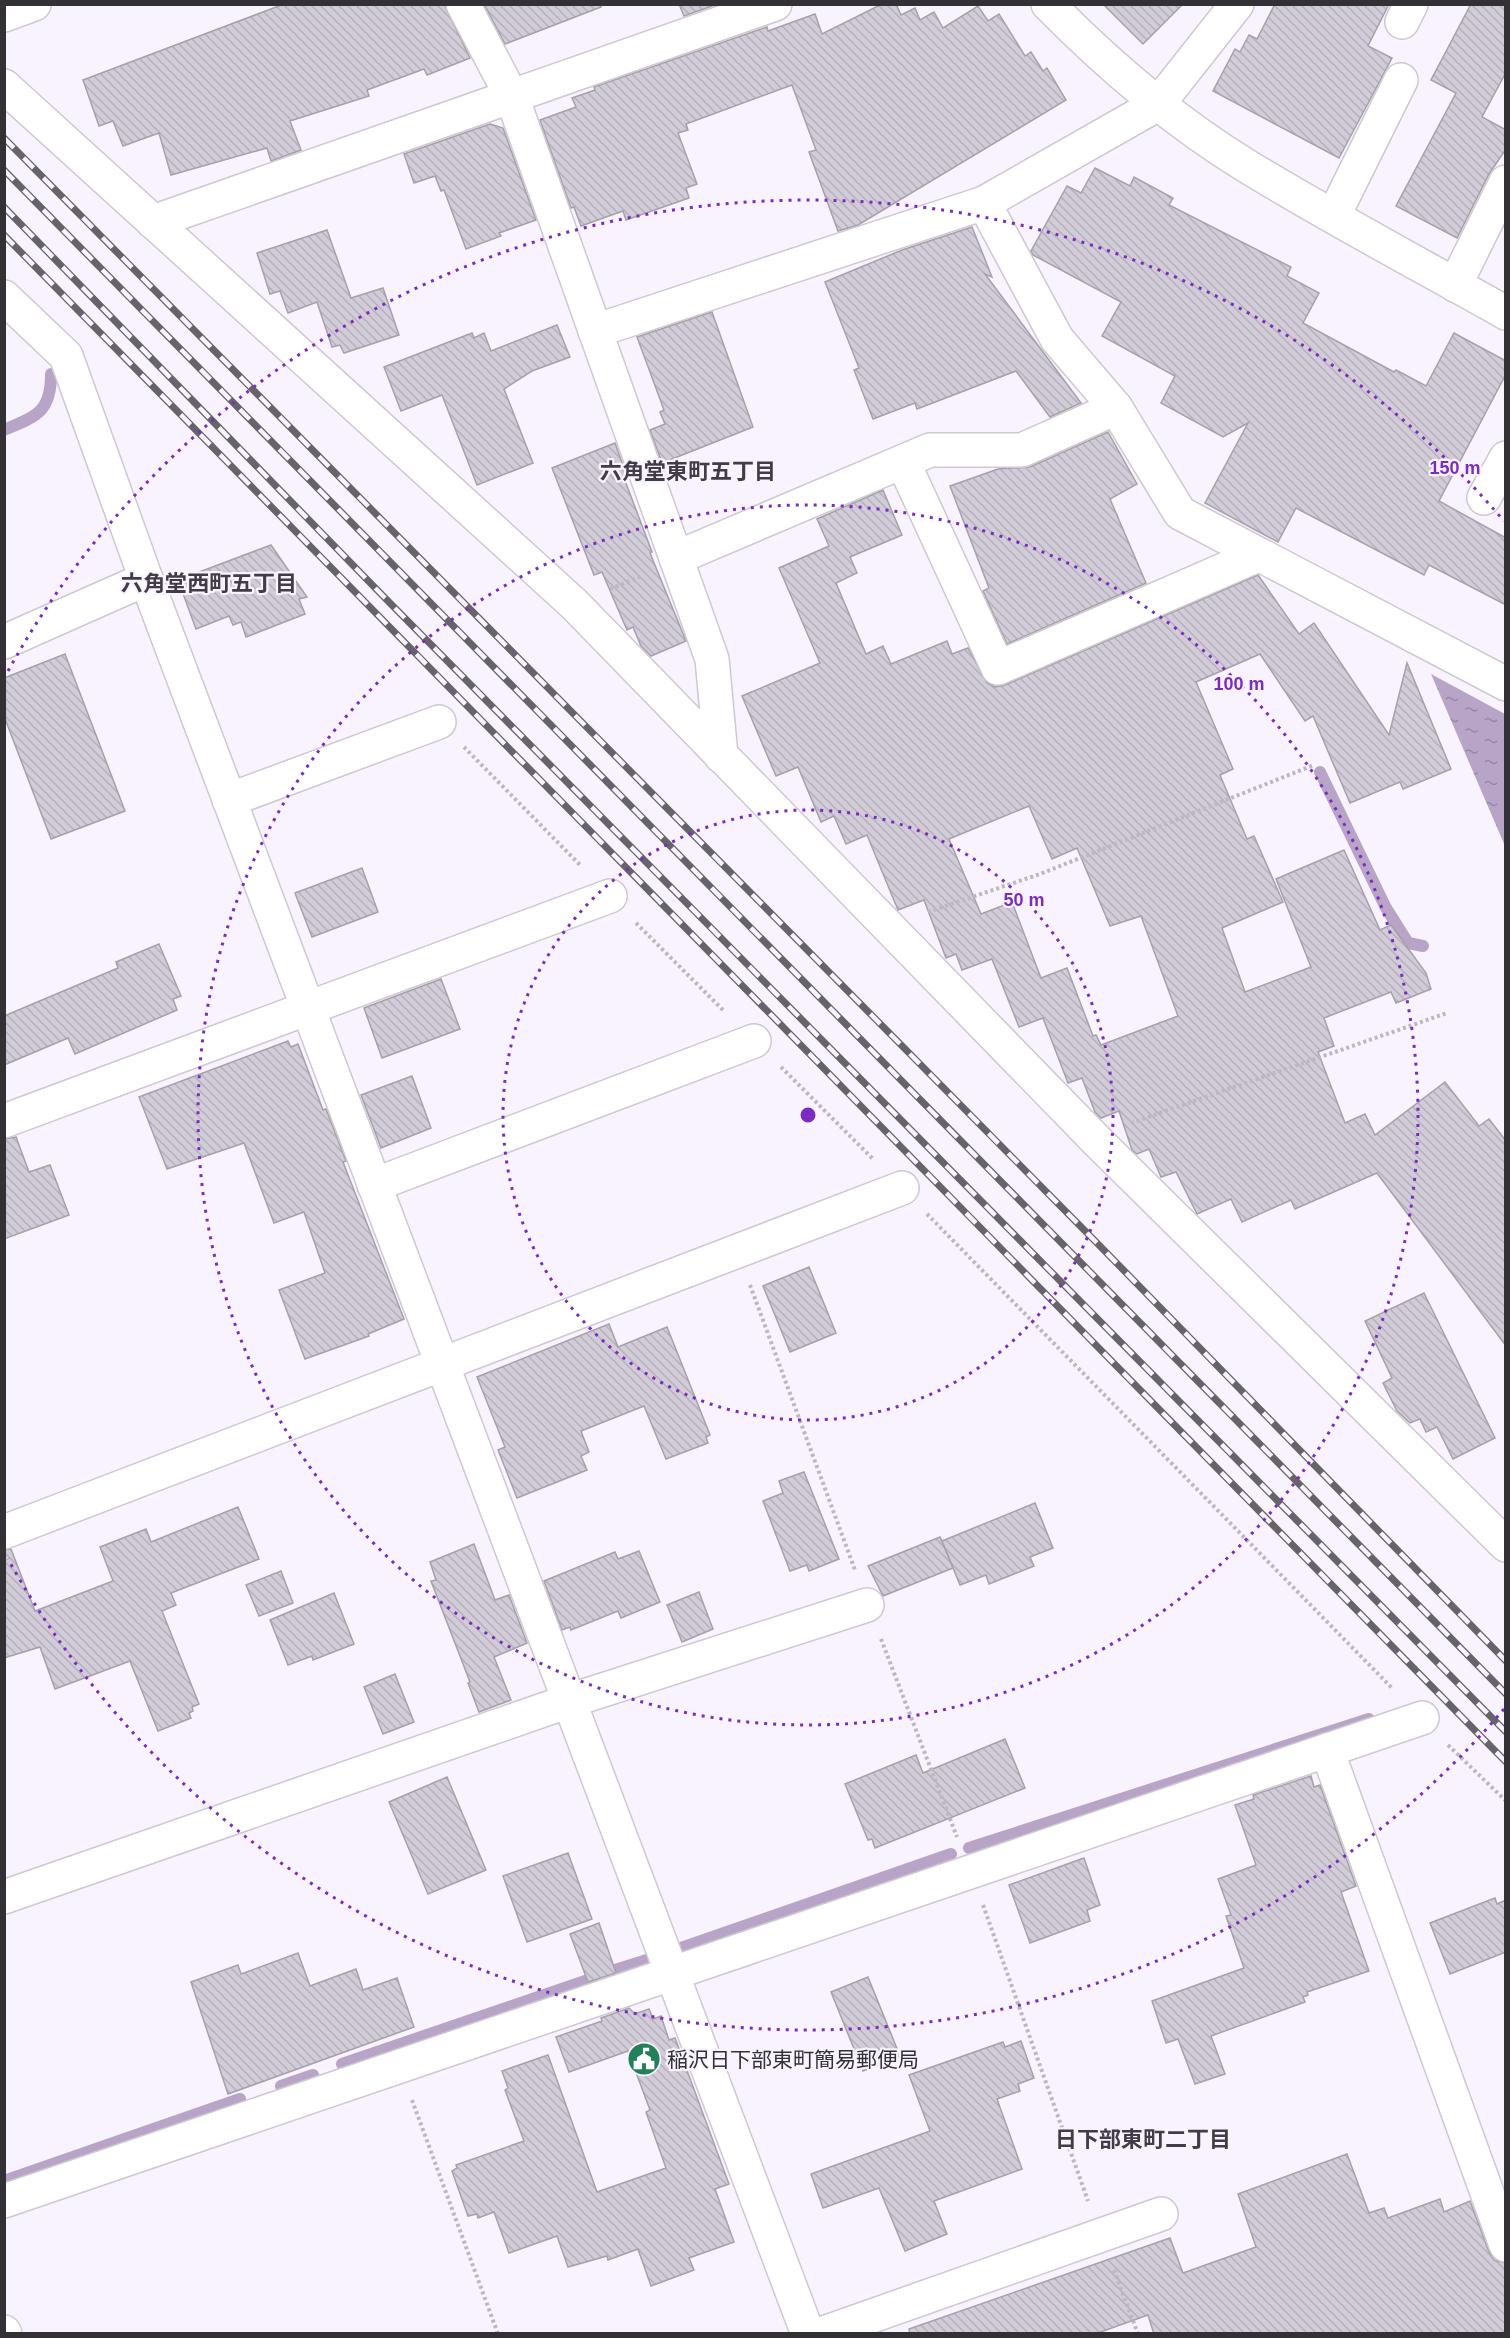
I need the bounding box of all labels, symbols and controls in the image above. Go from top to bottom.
text: 150 m [1429,458,1481,478]
district label: 六角堂東町五丁目 [600,459,776,484]
district label: 六角堂西町五丁目 [121,571,297,596]
text: 100 m [1213,674,1265,694]
text: 50 m [1003,890,1045,910]
centre of rings [798,1105,818,1125]
public building icon: 稲沢日下部東町簡易郵便局 [626,2041,662,2077]
place label: 稲沢日下部東町簡易郵便局 [667,2048,919,2071]
district label: 日下部東町二丁目 [1055,2127,1231,2152]

